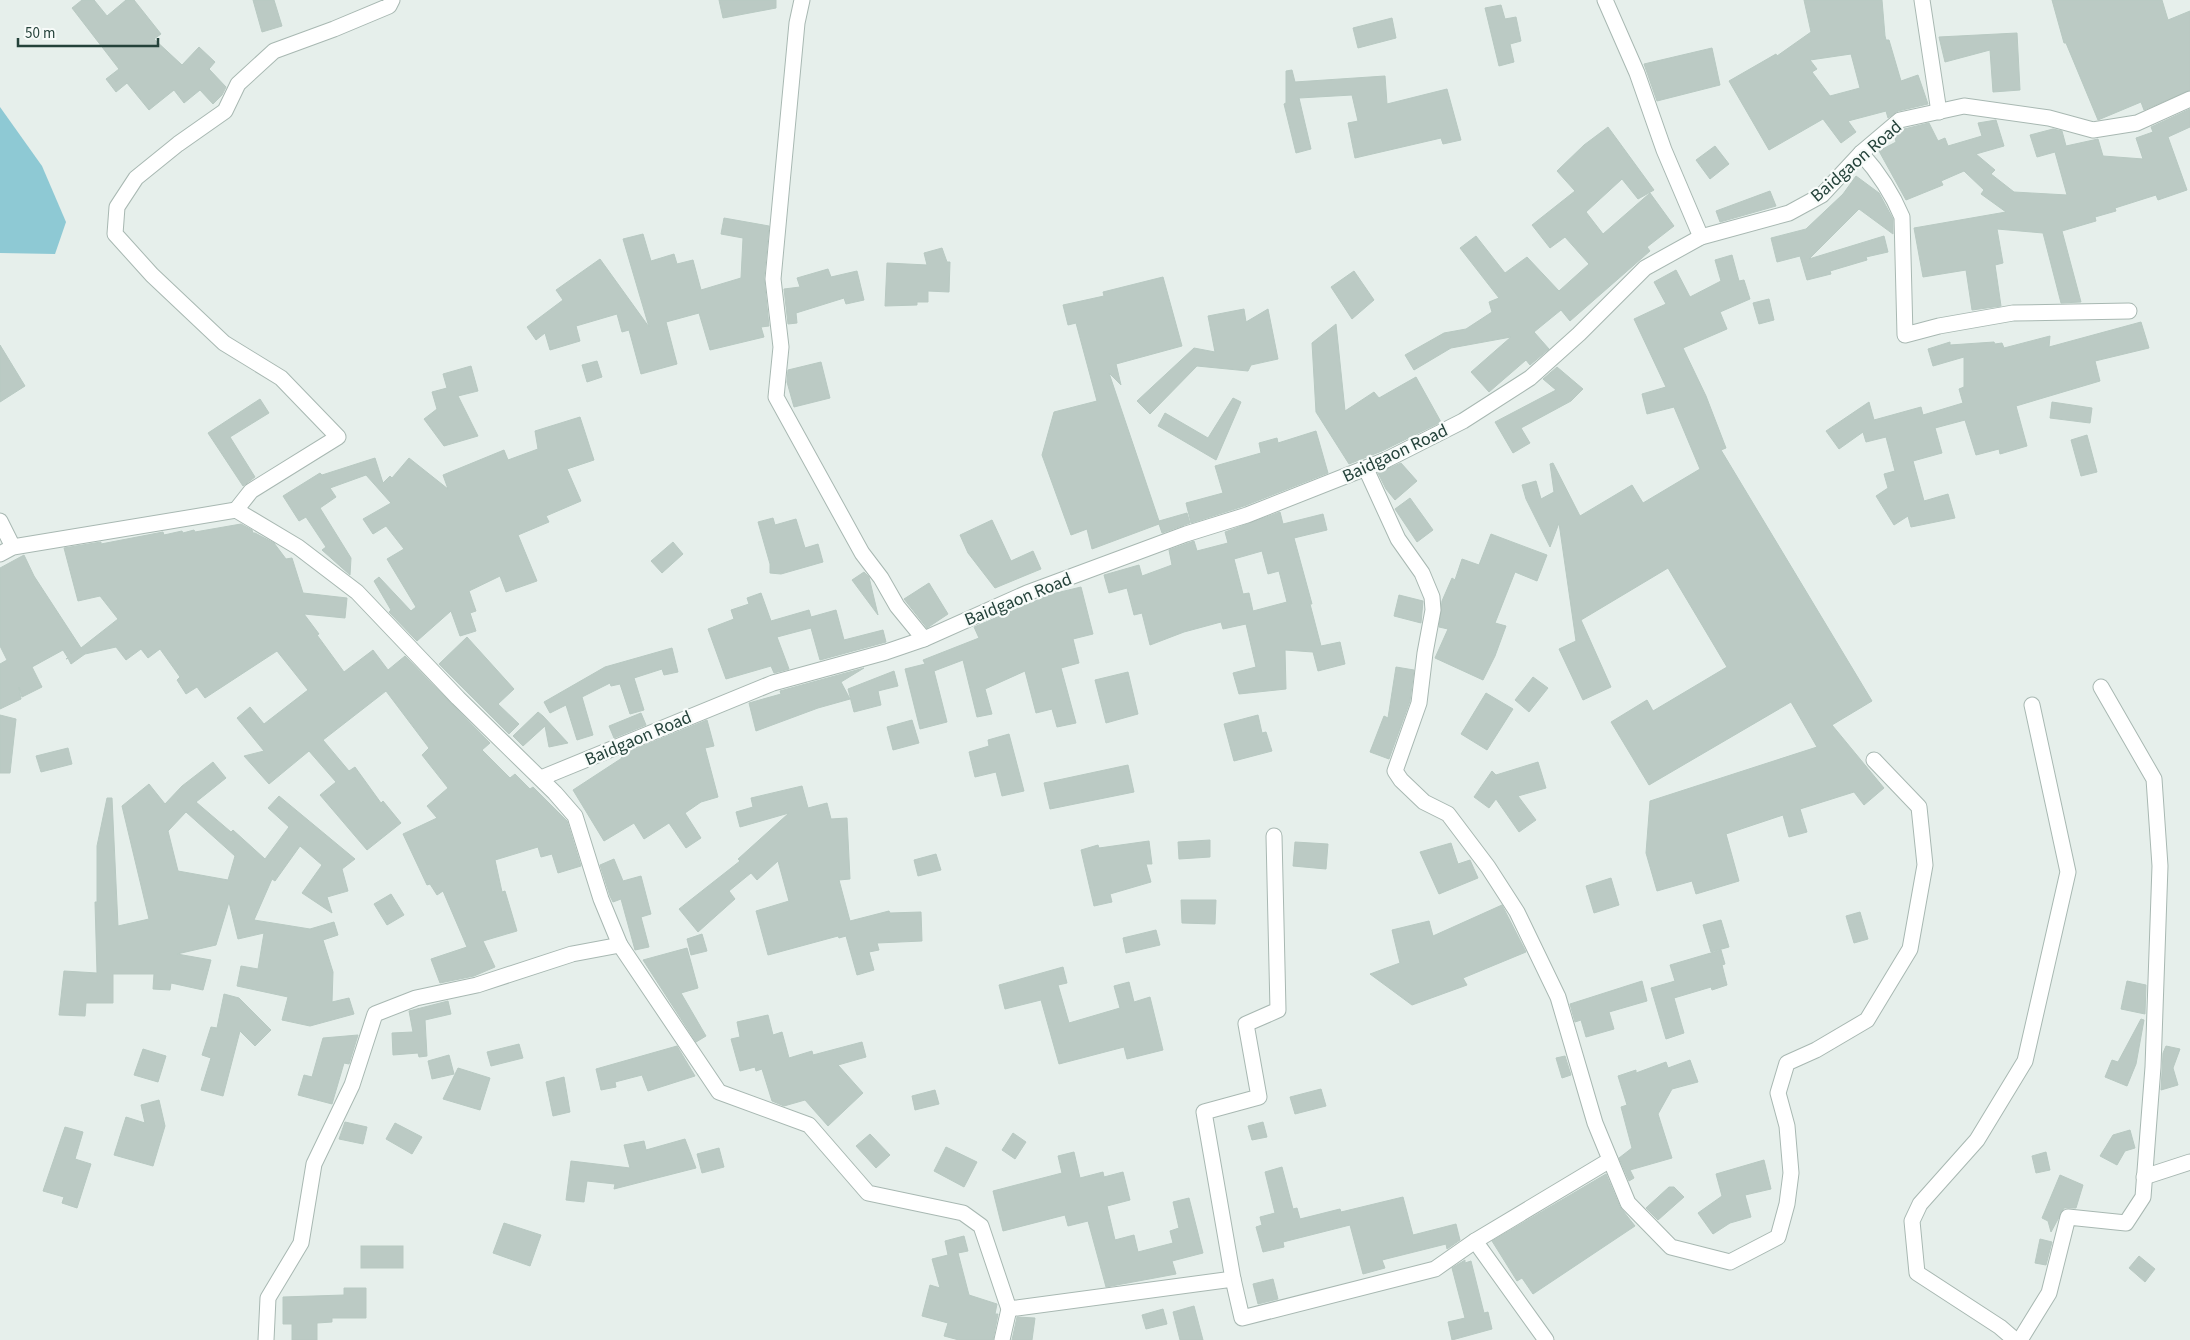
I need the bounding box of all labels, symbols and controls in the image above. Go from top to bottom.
scale bar [18,15,158,47]
text: 50 m [25,23,55,44]
street label: Baidgaon Road [1805,115,1907,208]
street label: Baidgaon Road [1338,418,1452,489]
street label: Baidgaon Road [961,567,1076,632]
street label: Baidgaon Road [581,705,695,772]

